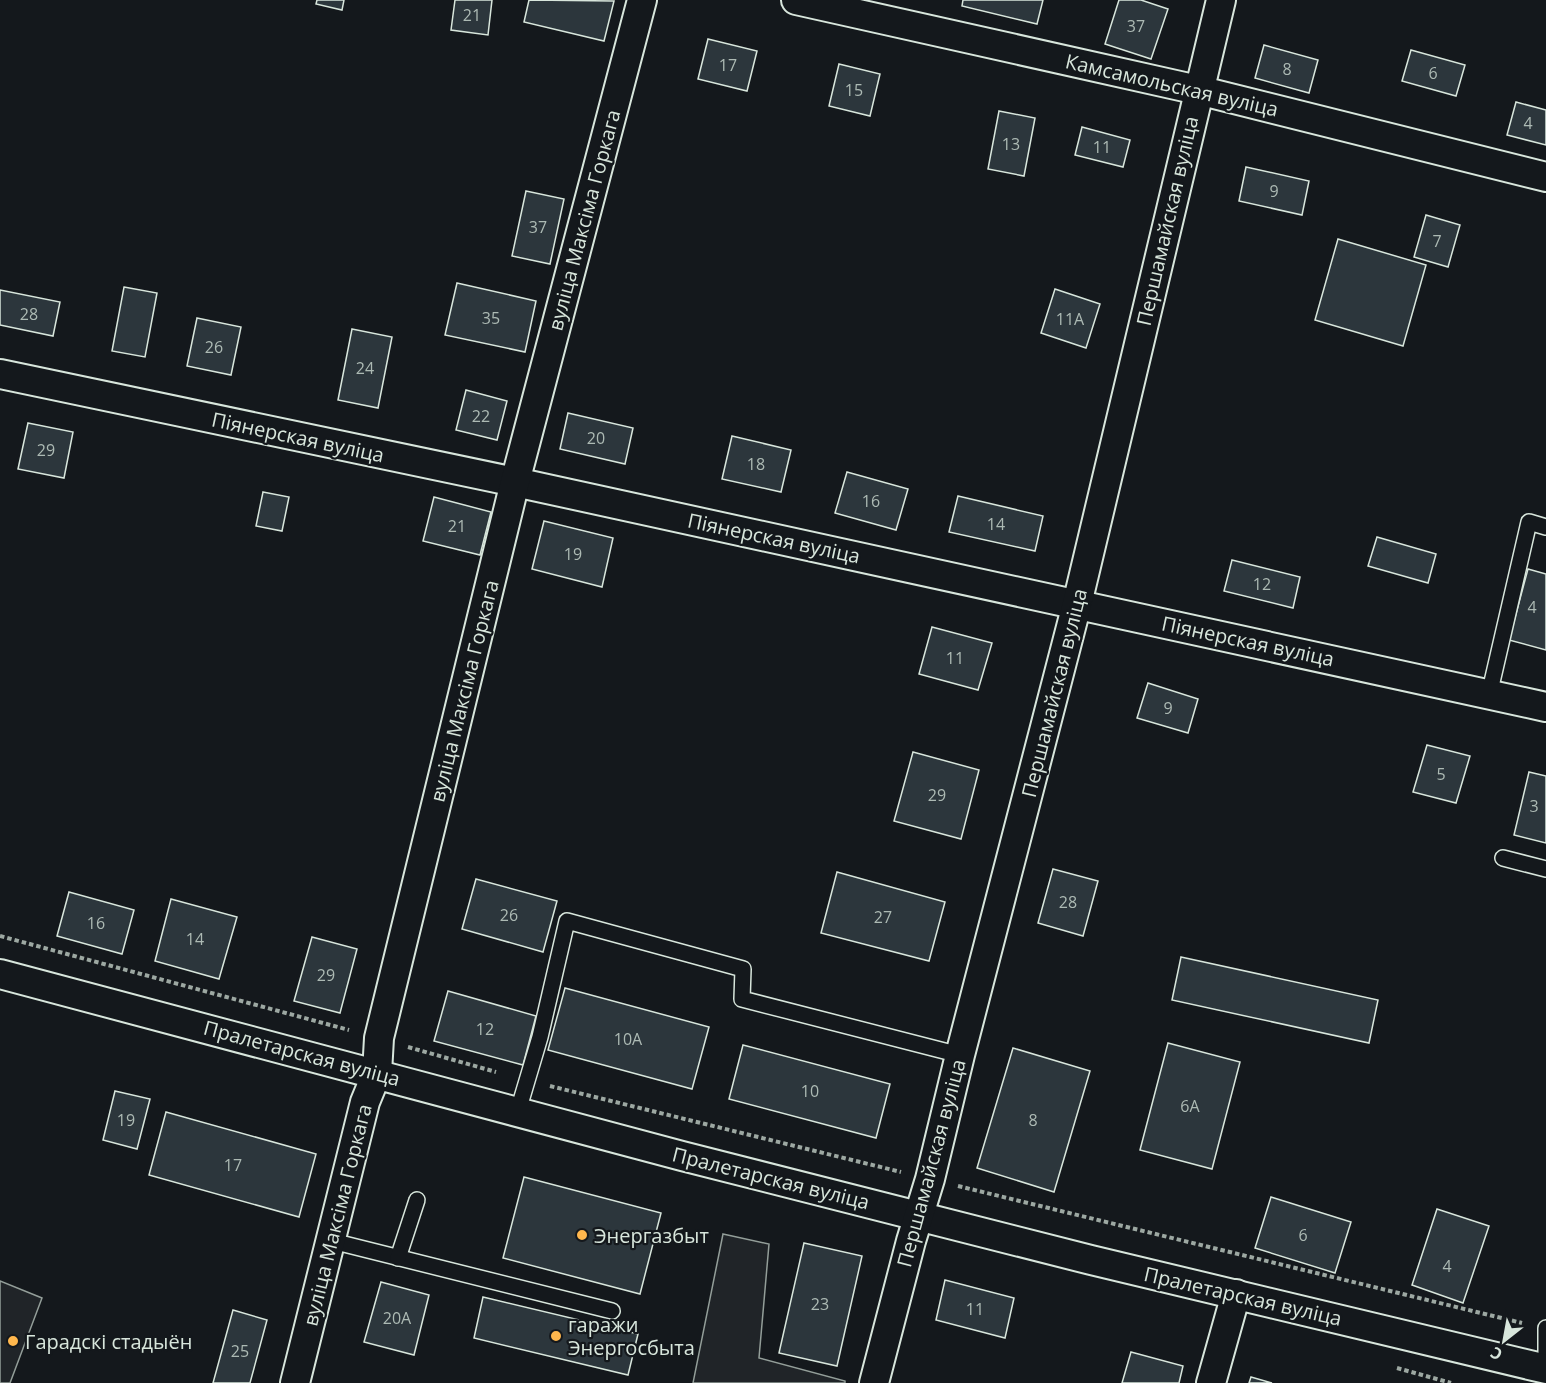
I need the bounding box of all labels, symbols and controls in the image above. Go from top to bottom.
house number: 21 [463,4,481,26]
house number: 37 [1127,15,1145,37]
street label: Камсамольская вуліца [1063,47,1281,123]
house number: 17 [719,54,737,76]
house number: 8 [1282,58,1292,80]
house number: 6 [1428,62,1438,84]
house number: 15 [845,79,863,101]
street label: вуліца Максіма Горкага [541,107,627,333]
house number: 4 [1523,112,1533,134]
street label: Першамайская вуліца [1130,114,1204,328]
house number: 13 [1002,133,1020,155]
house number: 11 [1093,136,1111,158]
house number: 9 [1269,180,1279,202]
house number: 37 [529,216,547,238]
house number: 7 [1432,230,1442,252]
house number: 28 [20,303,38,325]
house number: 35 [482,307,500,329]
house number: 11А [1056,308,1085,330]
house number: 26 [205,336,223,358]
house number: 24 [356,357,374,379]
house number: 22 [472,405,490,427]
street label: Піянерская вуліца [209,406,387,468]
house number: 20 [587,427,605,449]
house number: 29 [37,439,55,461]
house number: 18 [747,453,765,475]
house number: 16 [862,490,880,512]
street label: Піянерская вуліца [685,507,863,569]
house number: 14 [987,513,1005,535]
house number: 21 [448,515,466,537]
house number: 19 [564,543,582,565]
house number: 12 [1253,573,1271,595]
street label: вуліца Максіма Горкага [423,577,505,805]
street label: Першамайская вуліца [1015,586,1093,800]
house number: 4 [1527,596,1537,618]
street label: Піянерская вуліца [1159,610,1337,672]
house number: 11 [946,647,964,669]
house number: 9 [1163,697,1173,719]
house number: 5 [1436,763,1446,785]
house number: 29 [928,784,946,806]
house number: 3 [1529,795,1539,817]
house number: 28 [1059,891,1077,913]
house number: 26 [500,904,518,926]
house number: 27 [874,906,892,928]
house number: 16 [87,912,105,934]
house number: 14 [186,928,204,950]
house number: 29 [317,964,335,986]
street label: Пралетарская вуліца [201,1014,403,1092]
house number: 12 [476,1018,494,1040]
house number: 10А [614,1028,643,1050]
street label: Першамайская вуліца [890,1056,972,1270]
house number: 10 [801,1080,819,1102]
house number: 6А [1180,1095,1201,1117]
street label: вуліца Максіма Горкага [296,1101,378,1329]
house number: 19 [117,1109,135,1131]
house number: 8 [1028,1109,1038,1131]
street label: Пралетарская вуліца [670,1140,872,1216]
house number: 17 [224,1154,242,1176]
place label: Энергазбыт [594,1222,709,1249]
house number: 6 [1298,1224,1308,1246]
marker: Энергазбыт [575,1228,589,1242]
house number: 4 [1442,1255,1452,1277]
street label: Пралетарская вуліца [1141,1260,1345,1332]
house number: 23 [811,1293,829,1315]
house number: 11 [966,1298,984,1320]
house number: 20А [383,1307,412,1329]
place label: гаражи Энергосбыта [568,1311,695,1361]
north arrow [1474,1311,1534,1371]
place label: Гарадскі стадыён [25,1328,192,1355]
marker: гаражи Энергосбыта [549,1329,563,1343]
marker: Гарадскі стадыён [6,1334,20,1348]
house number: 25 [231,1340,249,1362]
text: С [1486,1342,1506,1366]

